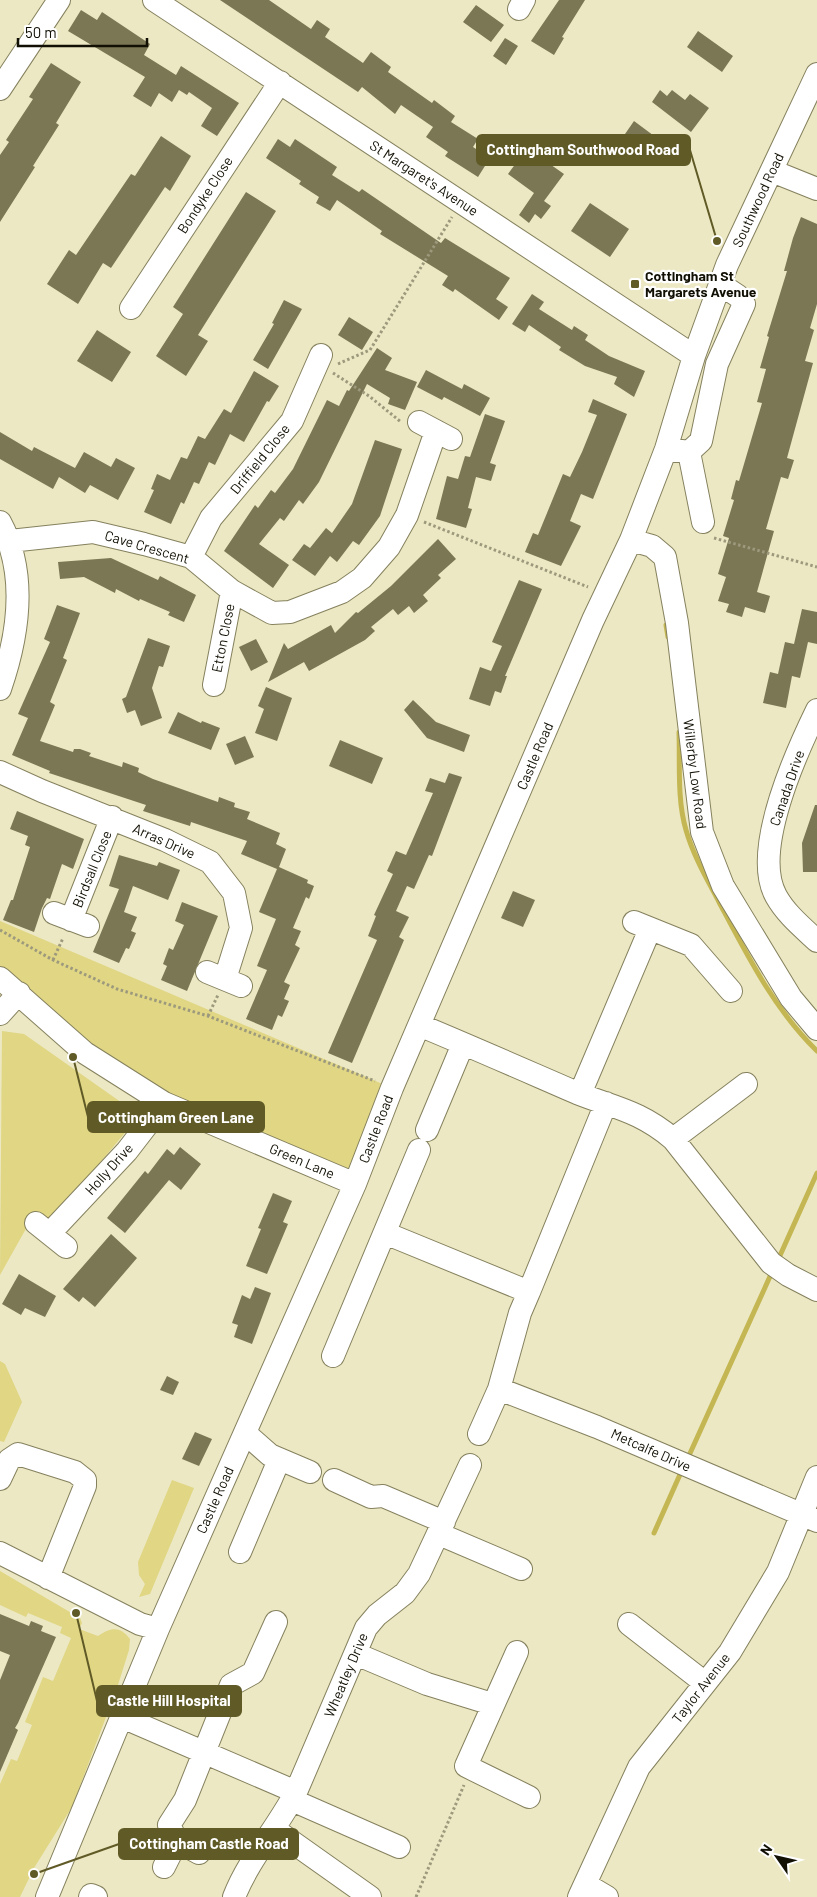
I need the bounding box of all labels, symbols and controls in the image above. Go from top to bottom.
scale bar [18,15,146,47]
text: 50 m [25,23,57,41]
callout: Cottingham Southwood Road [477,135,690,165]
street label: St Margaret's Avenue [367,136,482,219]
text: Cottingham Southwood Road [486,140,680,158]
street label: Southwood Road [728,150,787,250]
street label: Bondyke Close [173,153,236,236]
place label: Cottingham St Margarets Avenue [645,267,757,300]
marker: Cottingham St Margarets Avenue [629,278,641,290]
street label: Driffield Close [226,420,293,497]
street label: Cave Crescent [103,526,191,567]
street label: Etton Close [207,602,238,674]
street label: Willerby Low Road [680,718,711,830]
street label: Castle Road [513,719,556,792]
street label: Canada Drive [766,748,807,828]
street label: Arras Drive [130,819,198,862]
street label: Birdsall Close [68,828,115,910]
street label: Castle Road [355,1092,396,1165]
callout: Cottingham Green Lane [88,1102,264,1132]
text: Cottingham Green Lane [98,1108,254,1126]
street label: Holly Drive [81,1139,136,1198]
street label: Green Lane [267,1139,337,1182]
street label: Metcalfe Drive [609,1424,694,1475]
street label: Castle Road [192,1464,237,1536]
street label: Wheatley Drive [320,1630,371,1720]
street label: Taylor Avenue [668,1649,733,1726]
callout: Castle Hill Hospital [97,1686,241,1716]
text: Castle Hill Hospital [107,1691,231,1709]
callout: Cottingham Castle Road [119,1829,298,1859]
north arrow [752,1832,802,1882]
text: Cottingham Castle Road [129,1834,289,1852]
text: N [756,1841,775,1858]

